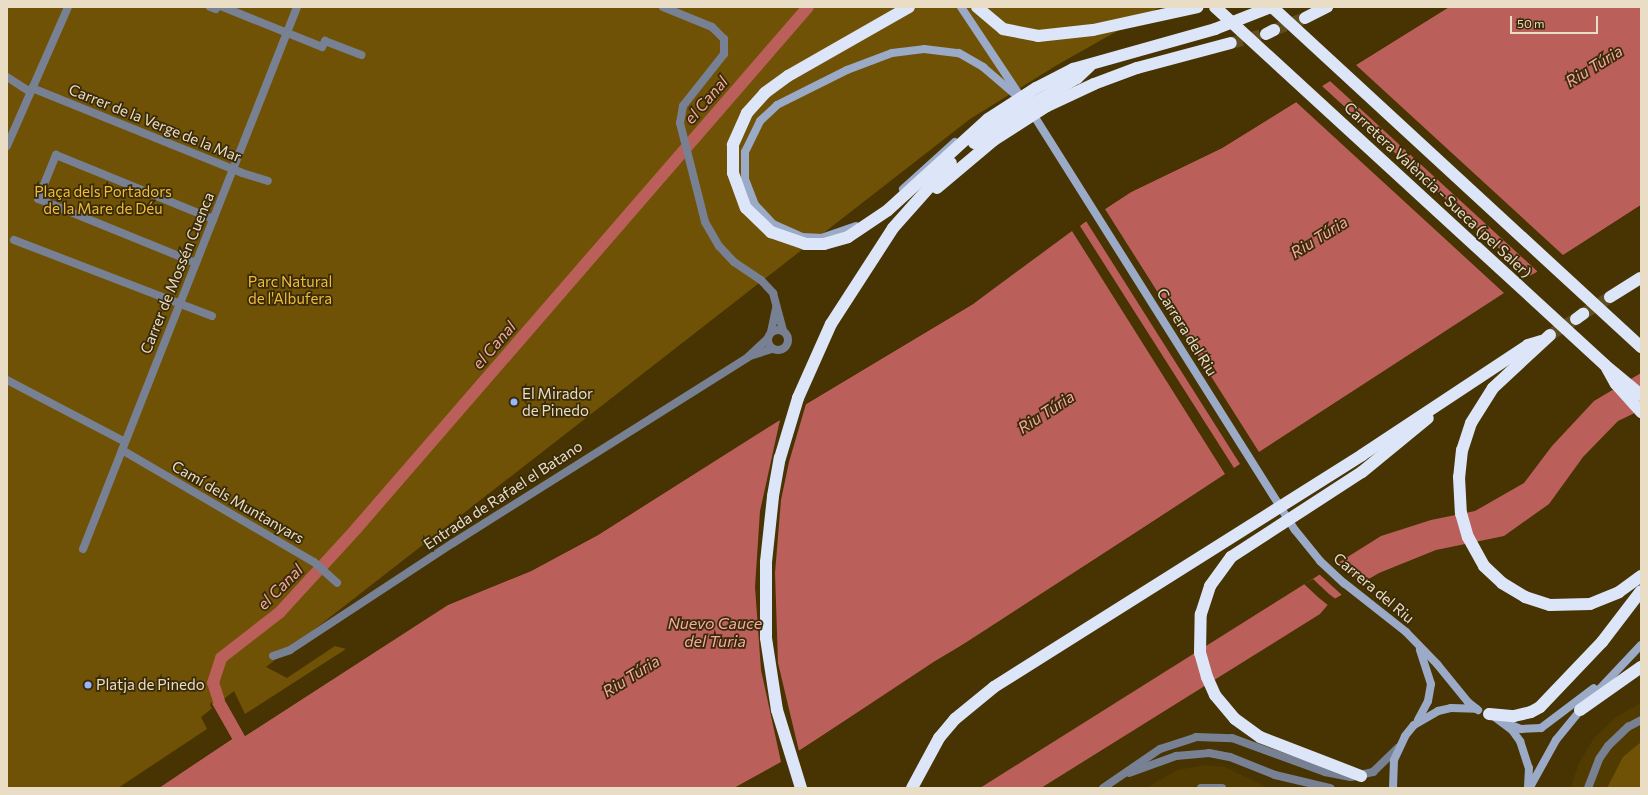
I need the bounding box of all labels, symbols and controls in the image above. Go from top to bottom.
scale bar [1512,8,1600,34]
text: 50 m [1517,16,1545,30]
water label: Riu Túria [1562,41,1626,91]
water label: el Canal [680,72,732,128]
street label: Carrer de la Verge de la Mar [66,80,244,166]
street label: Carretera València - Sueca (pel Saler) [1341,98,1535,282]
park label: Plaça dels Portadors de la Mare de Déu [34,182,172,217]
street label: Carrer de Mossén Cuenca [136,190,218,356]
water label: Riu Túria [1287,212,1351,262]
park label: Parc Natural de l'Albufera [248,272,332,307]
street label: Carrera del Riu [1153,285,1221,379]
water label: el Canal [468,317,520,373]
place label: El Mirador de Pinedo [522,384,593,419]
water label: Riu Túria [1014,387,1078,437]
marker: El Mirador de Pinedo [509,397,519,407]
street label: Entrada de Rafael el Batano [420,437,586,553]
street label: Camí dels Muntanyars [169,457,307,547]
street label: Carrera del Riu [1330,549,1418,627]
water label: el Canal [253,560,307,614]
water label: Nuevo Cauce del Turia [668,613,762,651]
water label: Riu Túria [599,651,663,701]
place label: Platja de Pinedo [96,676,205,694]
marker: Platja de Pinedo [83,680,93,690]

